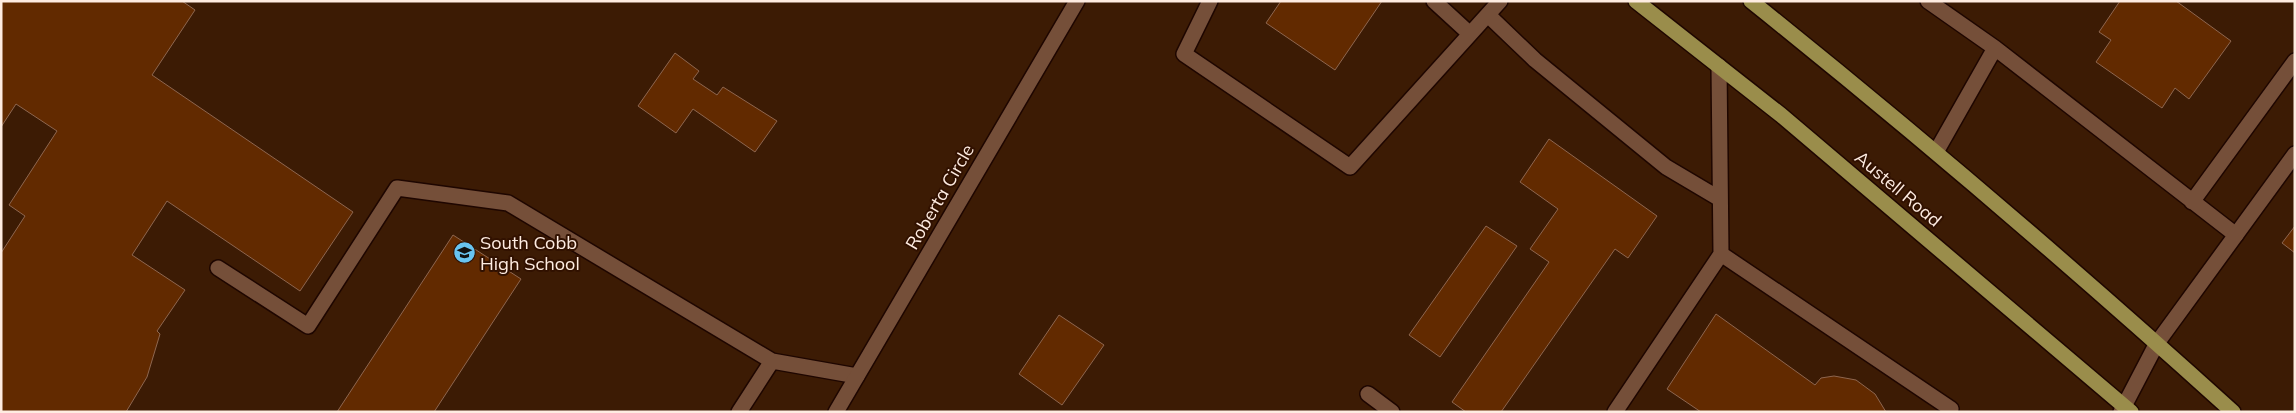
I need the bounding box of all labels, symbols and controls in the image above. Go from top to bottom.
street label: Roberta Circle [900,140,979,254]
street label: Austell Road [1850,146,1946,231]
place label: South Cobb High School [480,231,580,275]
school or university icon: South Cobb High School [452,241,476,265]

